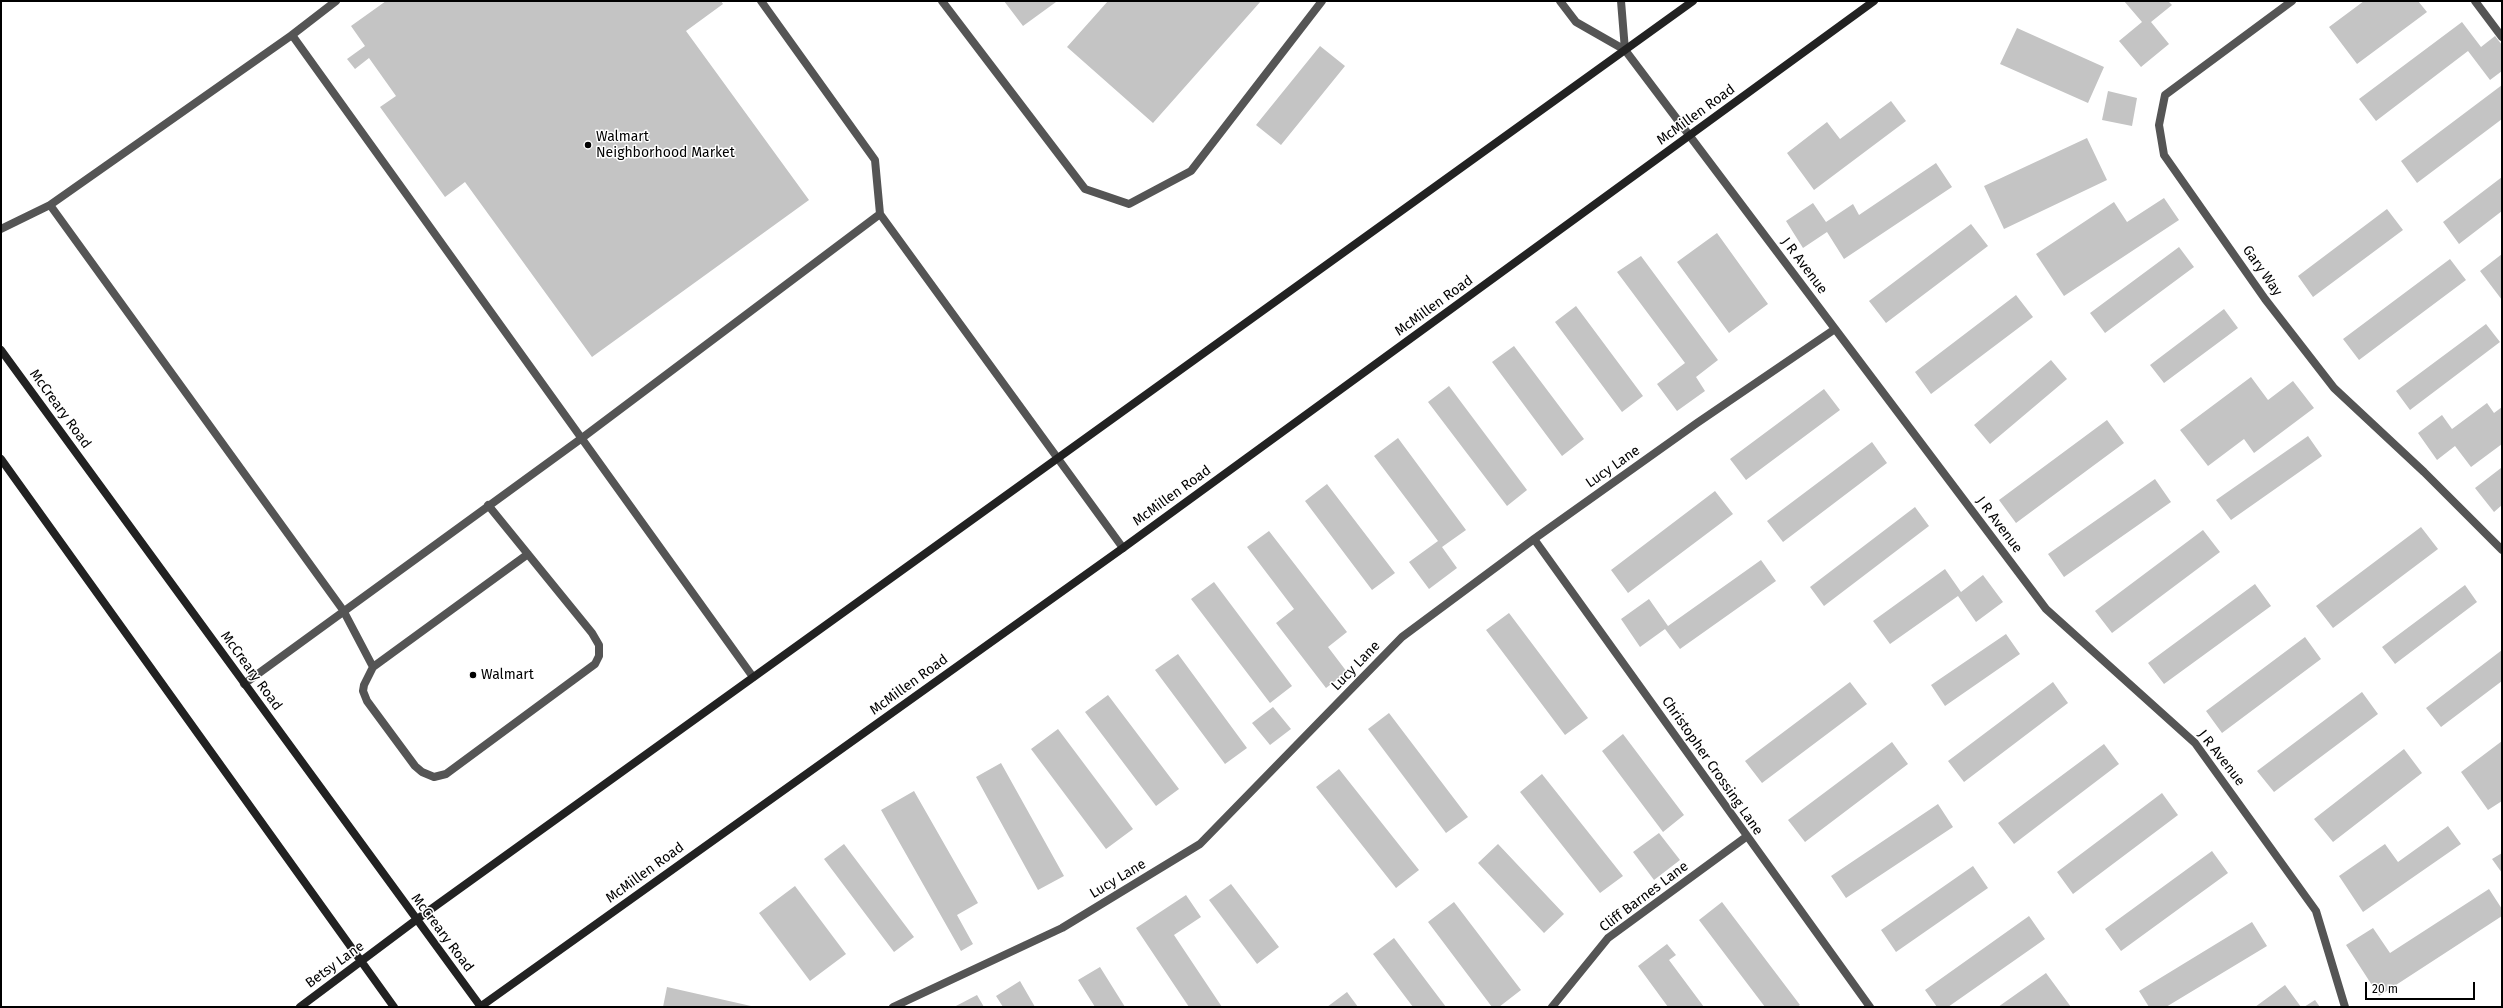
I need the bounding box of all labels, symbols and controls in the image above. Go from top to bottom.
street label: McMillen Road [1654,81,1738,149]
place label: Walmart Neighborhood Market [596,129,735,162]
marker: Walmart Neighborhood Market [583,140,593,150]
street label: J R Avenue [1777,234,1831,298]
street label: Gary Way [2239,242,2285,300]
street label: McMillen Road [1392,272,1476,340]
street label: McCreary Road [26,366,94,452]
street label: Lucy Lane [1583,442,1643,492]
street label: McMillen Road [1130,462,1214,530]
street label: J R Avenue [1972,493,2026,557]
street label: McCreary Road [217,628,285,714]
street label: Lucy Lane [1328,638,1384,694]
street label: McMillen Road [867,651,951,719]
place label: Walmart [481,667,534,683]
marker: Walmart [468,670,478,680]
street label: Christopher Crossing Lane [1658,694,1766,838]
street label: J R Avenue [2194,727,2248,789]
street label: McMillen Road [603,839,687,907]
street label: Lucy Lane [1087,856,1149,902]
street label: Cliff Barnes Lane [1596,858,1692,936]
street label: McCreary Road [407,891,477,975]
street label: Betsy Lane [302,938,368,992]
scale bar [2367,974,2477,1000]
text: 20 m [2372,982,2398,996]

